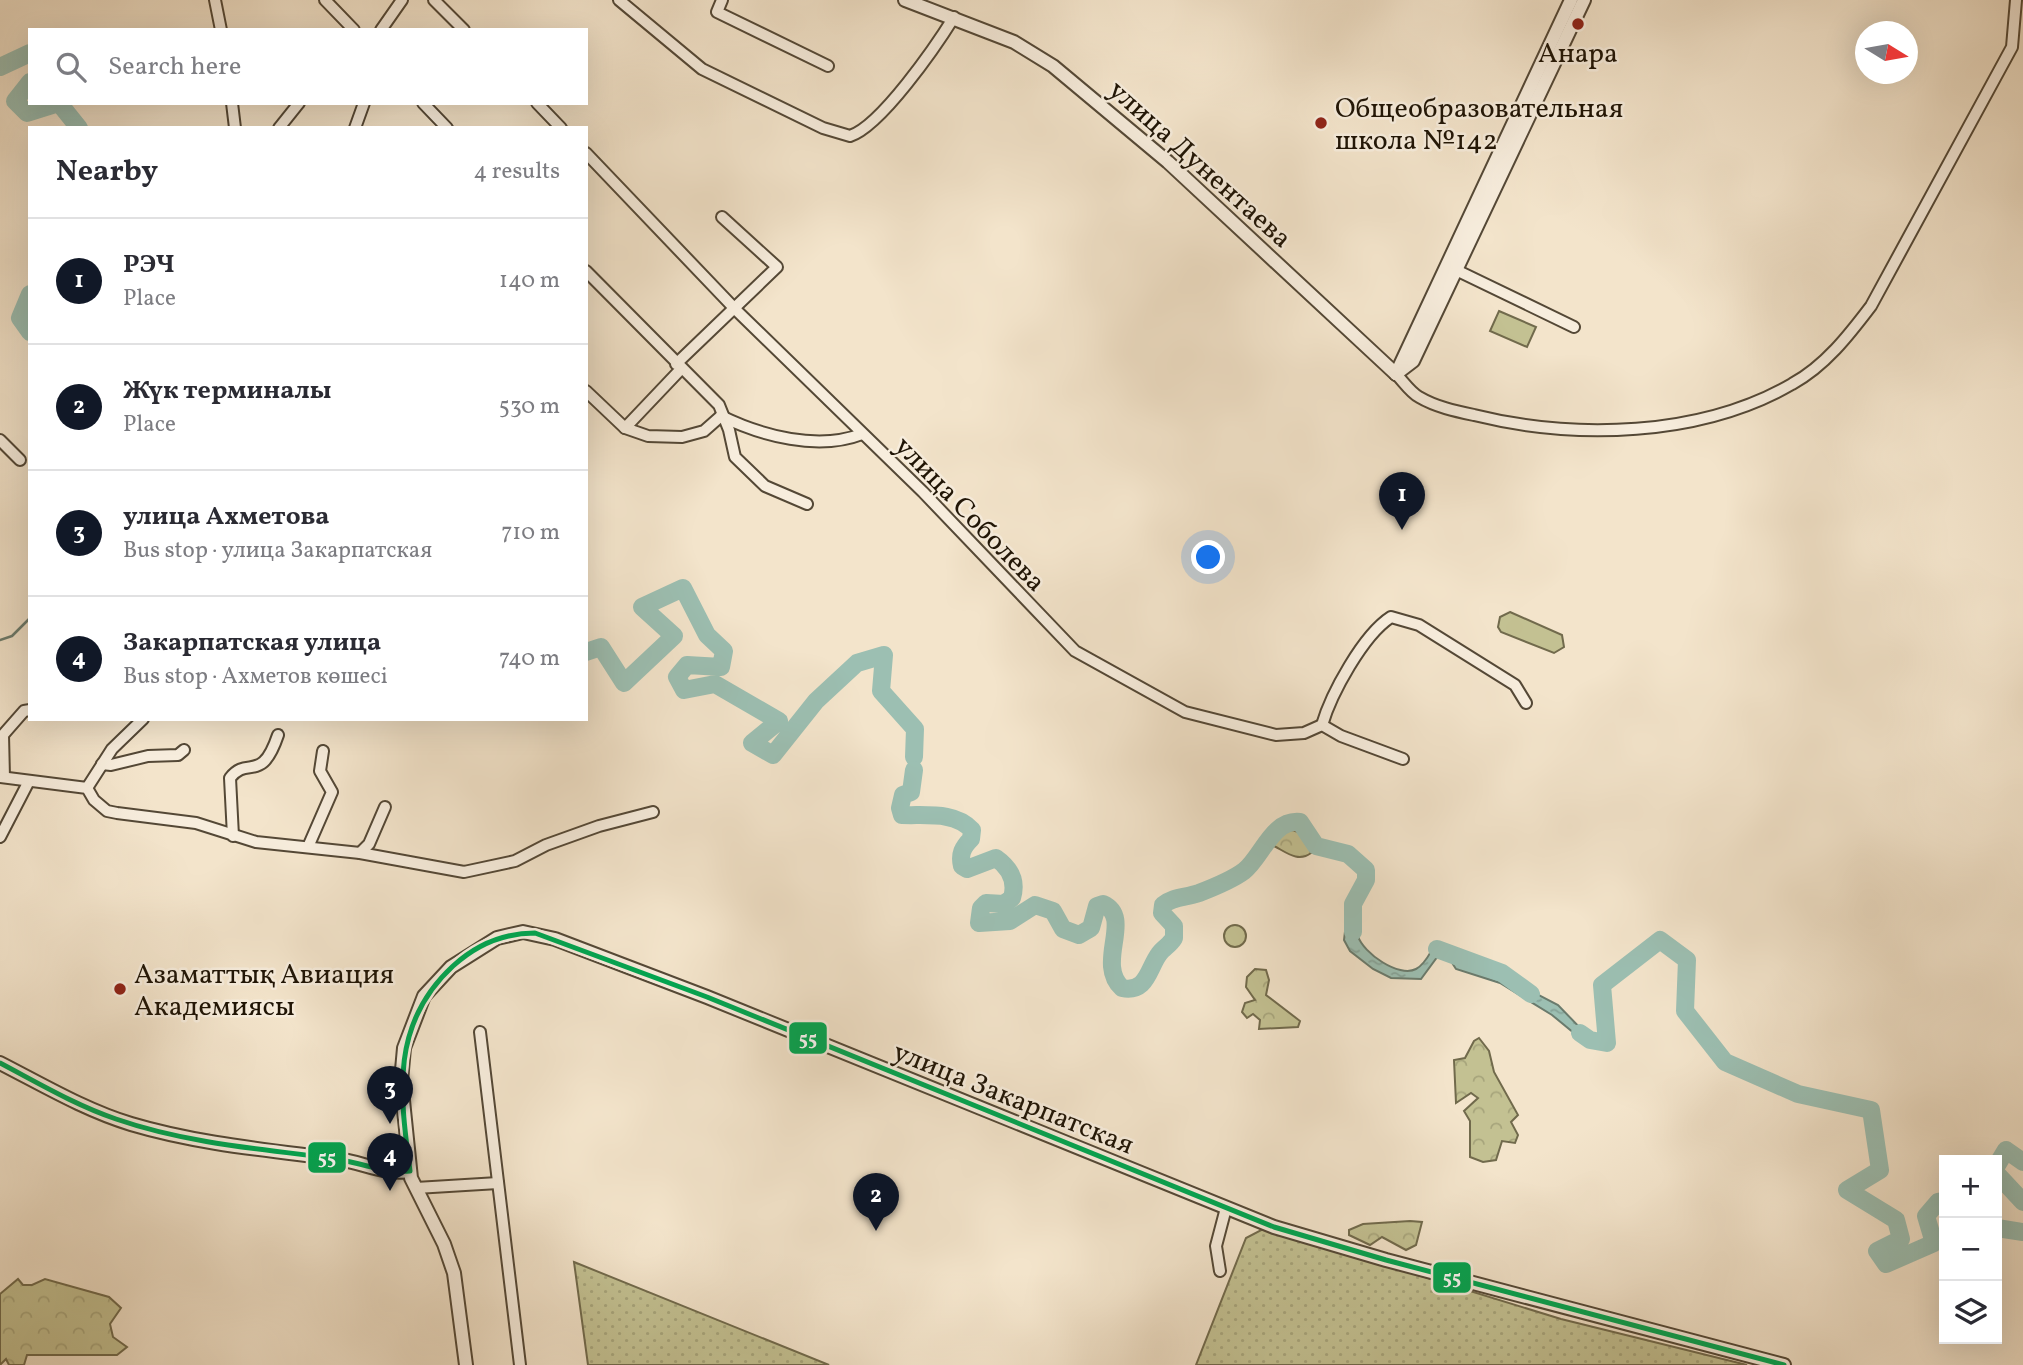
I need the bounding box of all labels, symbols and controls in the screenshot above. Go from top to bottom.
marker: Анара [1570,16,1586,32]
north arrow [1855,21,1918,84]
search box [28,28,588,105]
place label: Анара [1538,35,1618,74]
icon: search [52,48,90,86]
text: Search here [108,49,241,85]
street label: улица Дунентаева [1099,72,1300,258]
place label: Общеобразовательная школа №142 [1335,90,1623,161]
marker: Общеобразовательная школа №142 [1313,115,1329,131]
text: Nearby [56,151,158,193]
text: 4 results [474,156,560,188]
text: РЭЧ [123,247,175,283]
text: 1 [74,265,84,297]
text: 140 m [499,265,560,297]
text: Place [123,283,176,315]
text: Жүк терминалы [123,373,331,409]
text: 2 [73,391,85,423]
text: 530 m [499,391,560,423]
text: Place [123,409,176,441]
street label: улица Соболева [885,428,1054,601]
pin: 1 [1379,472,1425,530]
text: улица Ахметова [123,499,330,535]
text: 3 [73,517,85,549]
text: 710 m [501,517,560,549]
text: Bus stop · улица Закарпатская [123,535,432,567]
your location [1191,540,1225,574]
text: Закарпатская улица [123,625,381,661]
text: 4 [72,643,86,675]
text: 740 m [499,643,560,675]
text: Bus stop · Ахметов көшесі [123,661,388,693]
place label: Азаматтық Авиация Академиясы [134,956,394,1027]
marker: Азаматтық Авиация Академиясы [112,981,128,997]
line badge: 55 [788,1021,828,1055]
text: 55 [799,1027,817,1053]
street label: улица Закарпатская [887,1033,1139,1165]
pin: 3 [367,1066,413,1124]
pin: 4 [367,1133,413,1191]
line badge: 55 [307,1141,347,1174]
text: 55 [318,1146,336,1172]
map controls [1939,1155,2002,1344]
button: + [1939,1155,2002,1218]
pin: 2 [853,1173,899,1231]
button: − [1939,1218,2002,1281]
line badge: 55 [1432,1261,1472,1294]
text: 55 [1443,1266,1461,1292]
button: layers [1939,1281,2002,1344]

